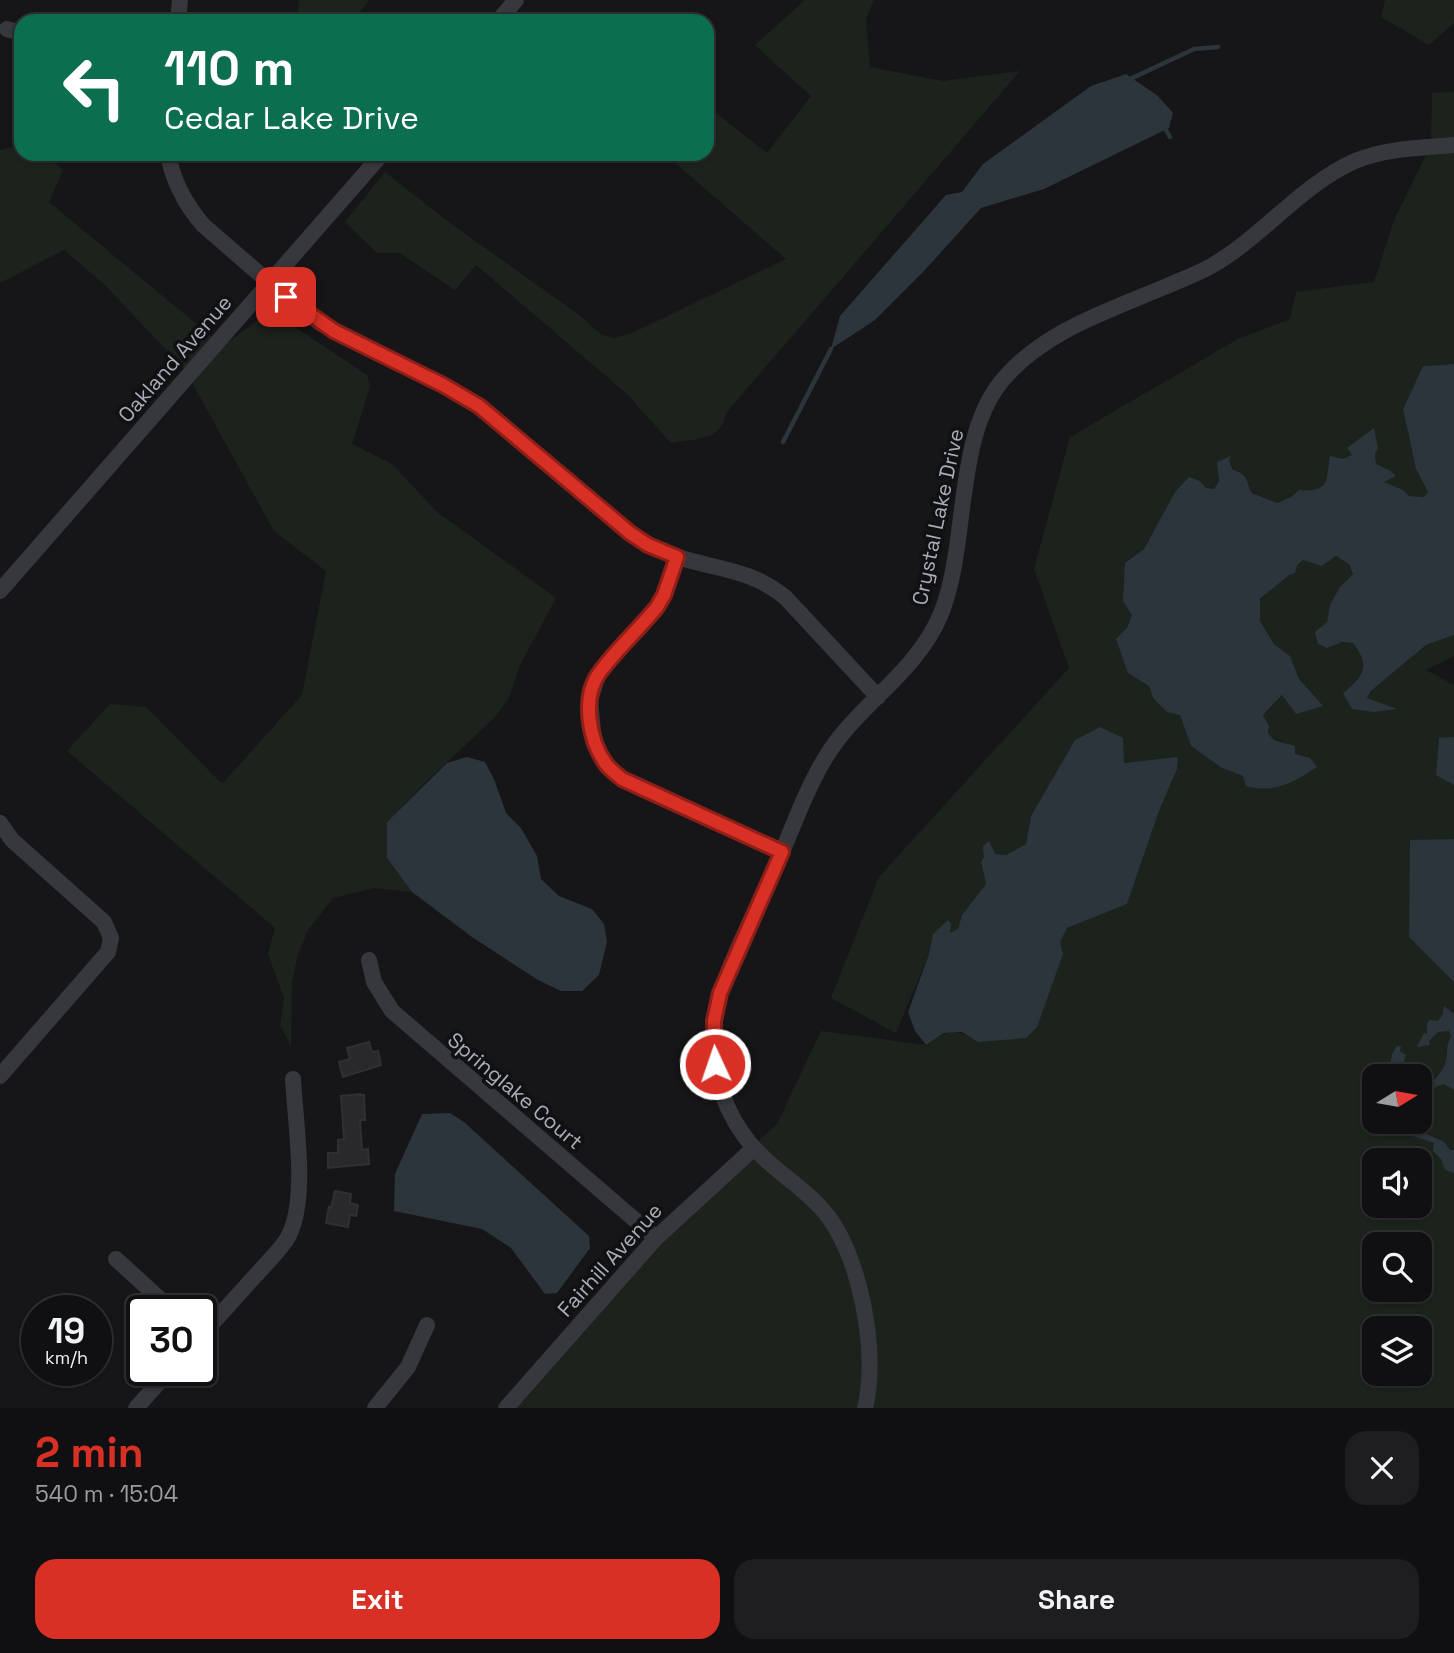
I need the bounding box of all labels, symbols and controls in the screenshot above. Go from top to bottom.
text: 110 m [164,37,294,99]
icon: left [49,42,140,133]
text: Cedar Lake Drive [164,98,419,138]
pin [256,267,316,327]
icon: arrive [267,278,305,316]
street label: Oakland Avenue [112,289,237,428]
street label: Crystal Lake Drive [906,426,969,608]
street label: Springlake Court [442,1026,589,1155]
position arrow [678,1027,752,1101]
north arrow [1362,1064,1432,1134]
map controls [1362,1064,1432,1386]
button: sound [1362,1148,1432,1218]
street label: Fairhill Avenue [551,1197,668,1322]
button: search [1362,1232,1432,1302]
speed limit sign: 30 [126,1295,217,1386]
text: 19 [48,1309,85,1353]
button: layers [1362,1316,1432,1386]
text: km/h [45,1346,88,1369]
text: 2 min [35,1426,144,1479]
button: close [1345,1431,1419,1505]
text: 540 m · 15:04 [35,1479,178,1509]
button: Exit [35,1559,720,1639]
button: Share [734,1559,1419,1639]

